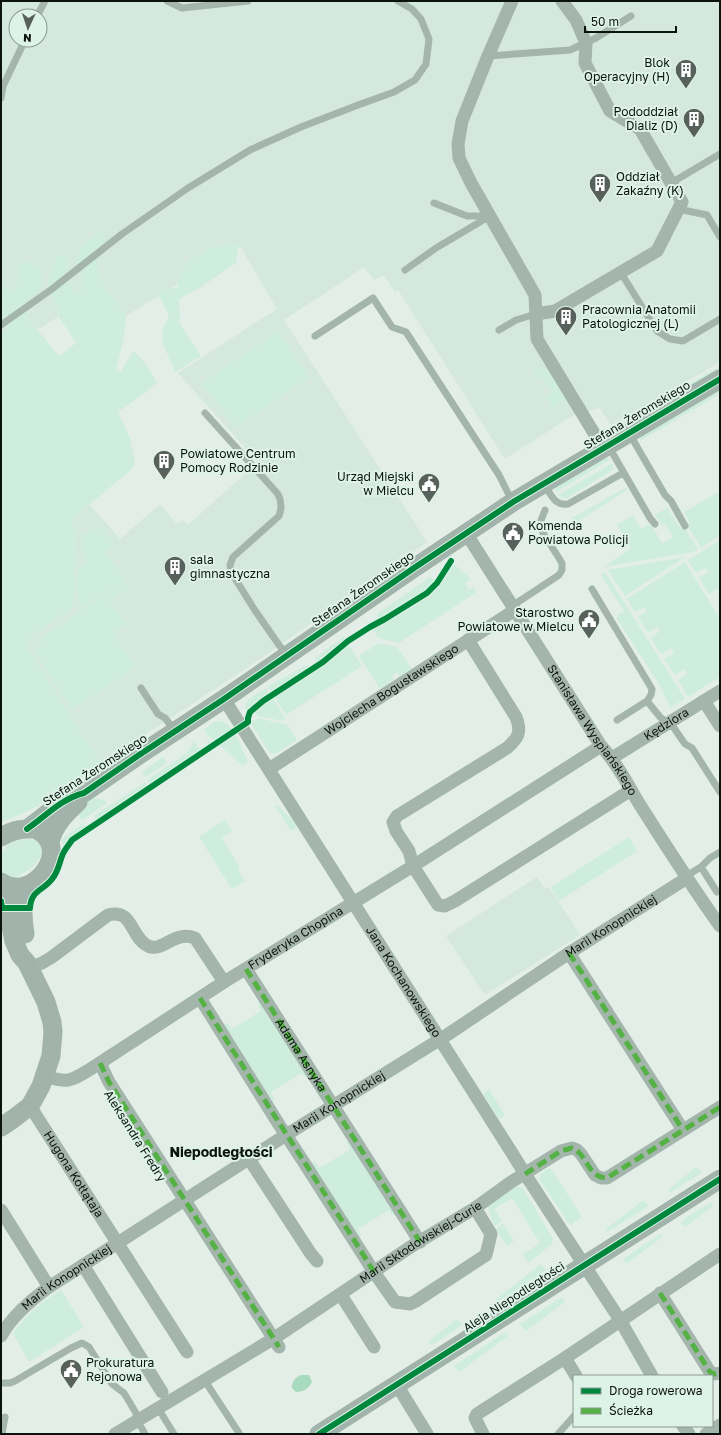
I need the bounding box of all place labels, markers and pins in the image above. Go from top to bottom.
place label: Blok Operacyjny (H) [584,55,670,84]
building icon: Blok Operacyjny (H) [673,57,699,90]
place label: Pododdział Dializ (D) [614,104,678,133]
building icon: Pododdział Dializ (D) [681,106,707,139]
place label: Oddział Zakaźny (K) [616,169,684,198]
building icon: Oddział Zakaźny (K) [587,171,613,204]
place label: Pracownia Anatomii Patologicznej (L) [582,302,696,331]
building icon: Pracownia Anatomii Patologicznej (L) [553,304,579,337]
place label: Powiatowe Centrum Pomocy Rodzinie [180,446,296,475]
building icon: Powiatowe Centrum Pomocy Rodzinie [151,448,177,481]
place label: Urząd Miejski w Mielcu [337,469,414,498]
public building icon: Urząd Miejski w Mielcu [416,471,442,504]
place label: Komenda Powiatowa Policji [528,518,629,547]
public building icon: Komenda Powiatowa Policji [500,520,526,553]
place label: sala gimnastyczna [190,552,270,581]
building icon: sala gimnastyczna [162,554,188,587]
place label: Starostwo Powiatowe w Mielcu [457,605,574,634]
public building icon: Starostwo Powiatowe w Mielcu [576,607,602,640]
place label: Prokuratura Rejonowa [86,1355,154,1384]
public building icon: Prokuratura Rejonowa [58,1357,84,1390]

